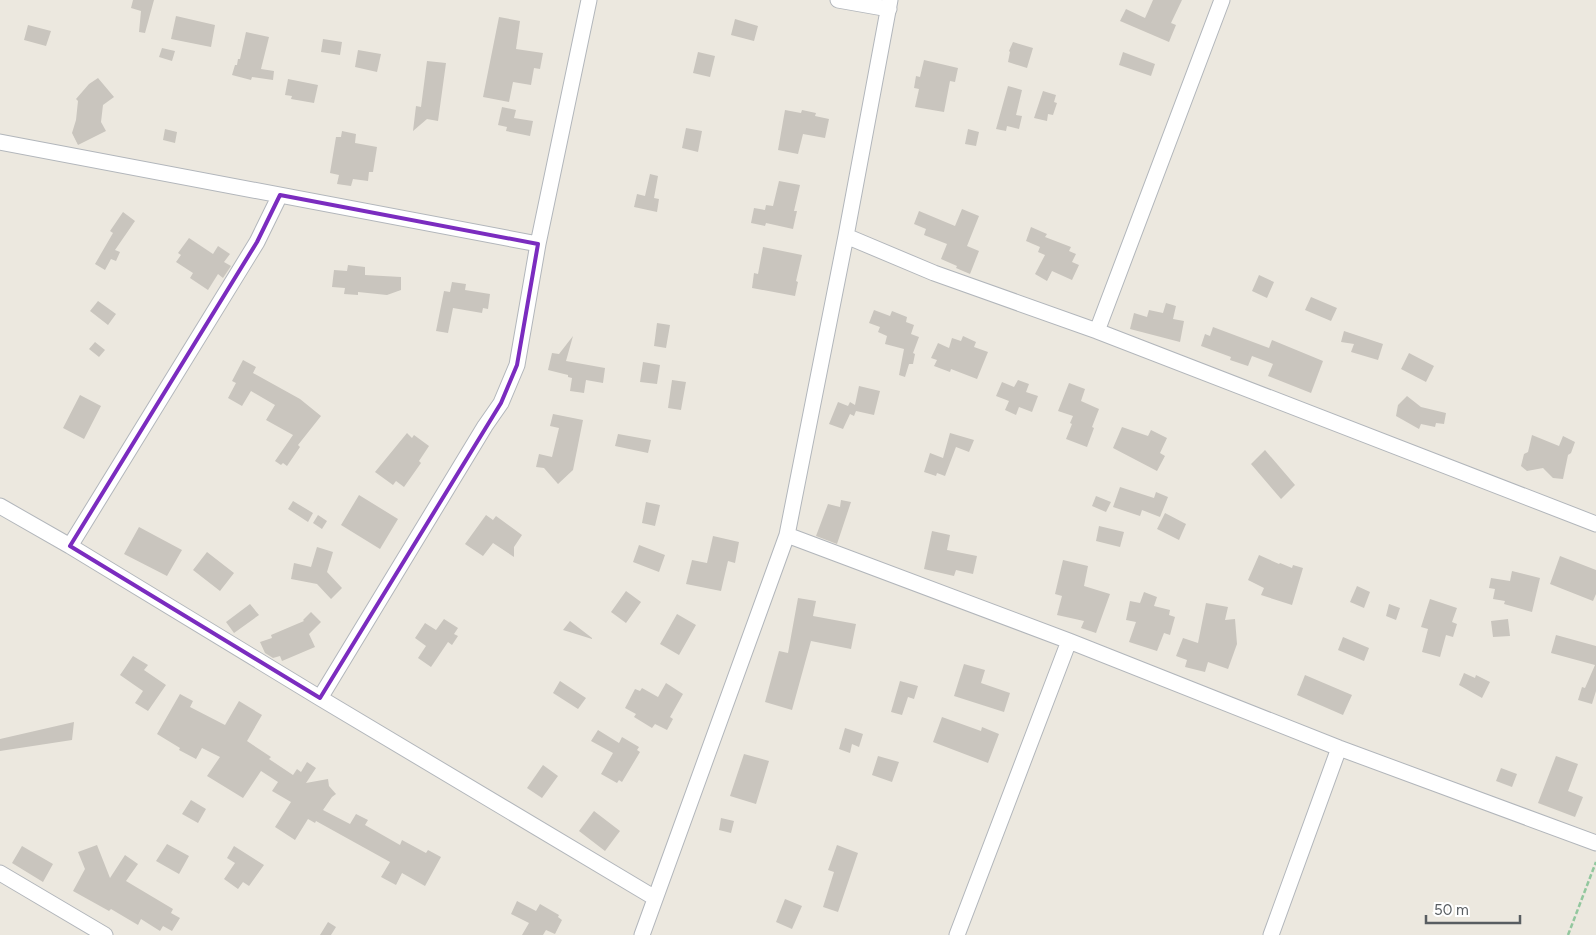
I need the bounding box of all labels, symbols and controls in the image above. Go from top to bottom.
scale bar [1426,892,1520,924]
text: 50 m [1434,901,1469,919]

